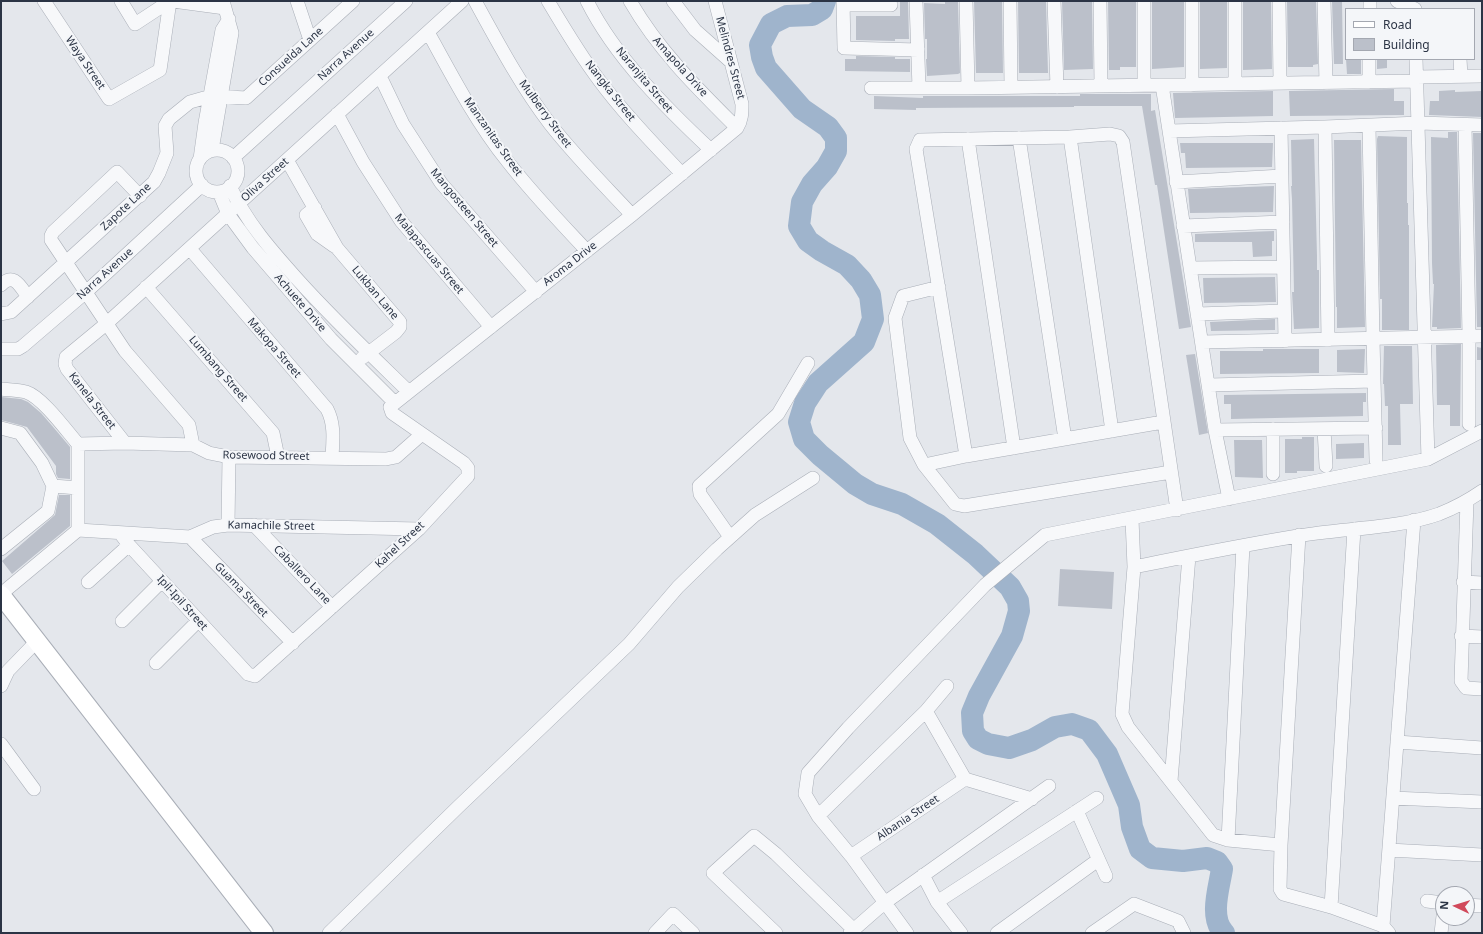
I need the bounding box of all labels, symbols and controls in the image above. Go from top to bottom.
legend [1345,8,1475,60]
street label: Melindres Street [713,15,747,101]
text: Road [1383,16,1412,33]
street label: Consuelda Lane [256,25,326,89]
street label: Narra Avenue [315,26,377,84]
street label: Waya Street [62,34,108,92]
street label: Amapola Drive [650,34,710,100]
text: Building [1383,36,1430,53]
street label: Naranjita Street [613,45,675,115]
street label: Nangka Street [582,58,638,124]
street label: Mulberry Street [516,77,574,151]
street label: Manzanitas Street [461,95,525,179]
street label: Oliva Street [238,155,292,205]
street label: Mangosteen Street [427,166,501,250]
street label: Zapote Lane [98,180,154,234]
street label: Malapascuas Street [392,211,466,297]
street label: Aroma Drive [541,239,599,289]
street label: Narra Avenue [74,245,136,303]
street label: Lukban Lane [349,263,401,323]
street label: Achuete Drive [271,271,329,335]
street label: Makopa Street [244,315,304,381]
street label: Lumbang Street [186,333,250,405]
street label: Kanela Street [66,370,118,432]
street label: Rosewood Street [222,449,310,463]
street label: Kamachile Street [227,519,315,533]
street label: Kahel Street [373,519,427,571]
street label: Caballero Lane [271,543,333,607]
street label: Guama Street [212,560,270,620]
street label: Ipil-Ipil Street [154,573,210,633]
street label: Albania Street [874,792,942,844]
north arrow [1435,886,1475,926]
text: N [1436,900,1451,910]

